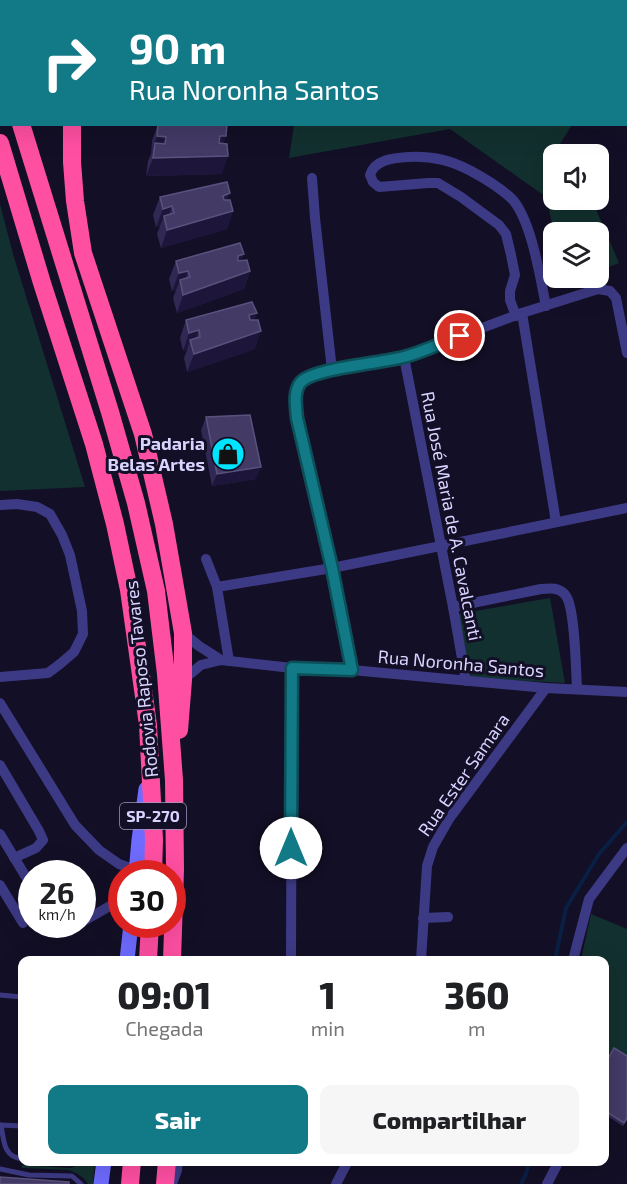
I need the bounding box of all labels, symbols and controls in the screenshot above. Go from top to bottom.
text: 90 m [129,22,226,72]
icon: right [30,24,108,102]
text: Rua Noronha Santos [129,73,379,105]
map controls [543,144,609,288]
button: sound [543,144,609,210]
button: layers [543,222,609,288]
pin [434,310,485,361]
icon: arrive [443,319,476,352]
street label: Rua José Maria de A. Cavalcanti [417,389,487,642]
place label: Padaria Belas Artes [108,432,205,475]
shop icon: Padaria Belas Artes [210,436,246,472]
street label: Rodovia Raposo Tavares [120,579,162,779]
street label: Rua Noronha Santos [377,645,545,681]
street label: Rua Ester Samara [413,709,514,840]
road number: SP-270 [120,803,186,829]
position arrow [259,816,323,880]
speed limit sign: 30 [108,860,186,938]
text: 26 [39,874,75,910]
text: km/h [38,905,76,923]
text: 09:01 [117,973,211,1016]
text: 1 [320,973,336,1016]
text: 360 [444,973,510,1016]
text: Chegada [125,1016,203,1040]
text: min [311,1016,345,1040]
text: m [468,1016,486,1040]
button: Sair [48,1085,308,1154]
button: Compartilhar [320,1085,579,1154]

